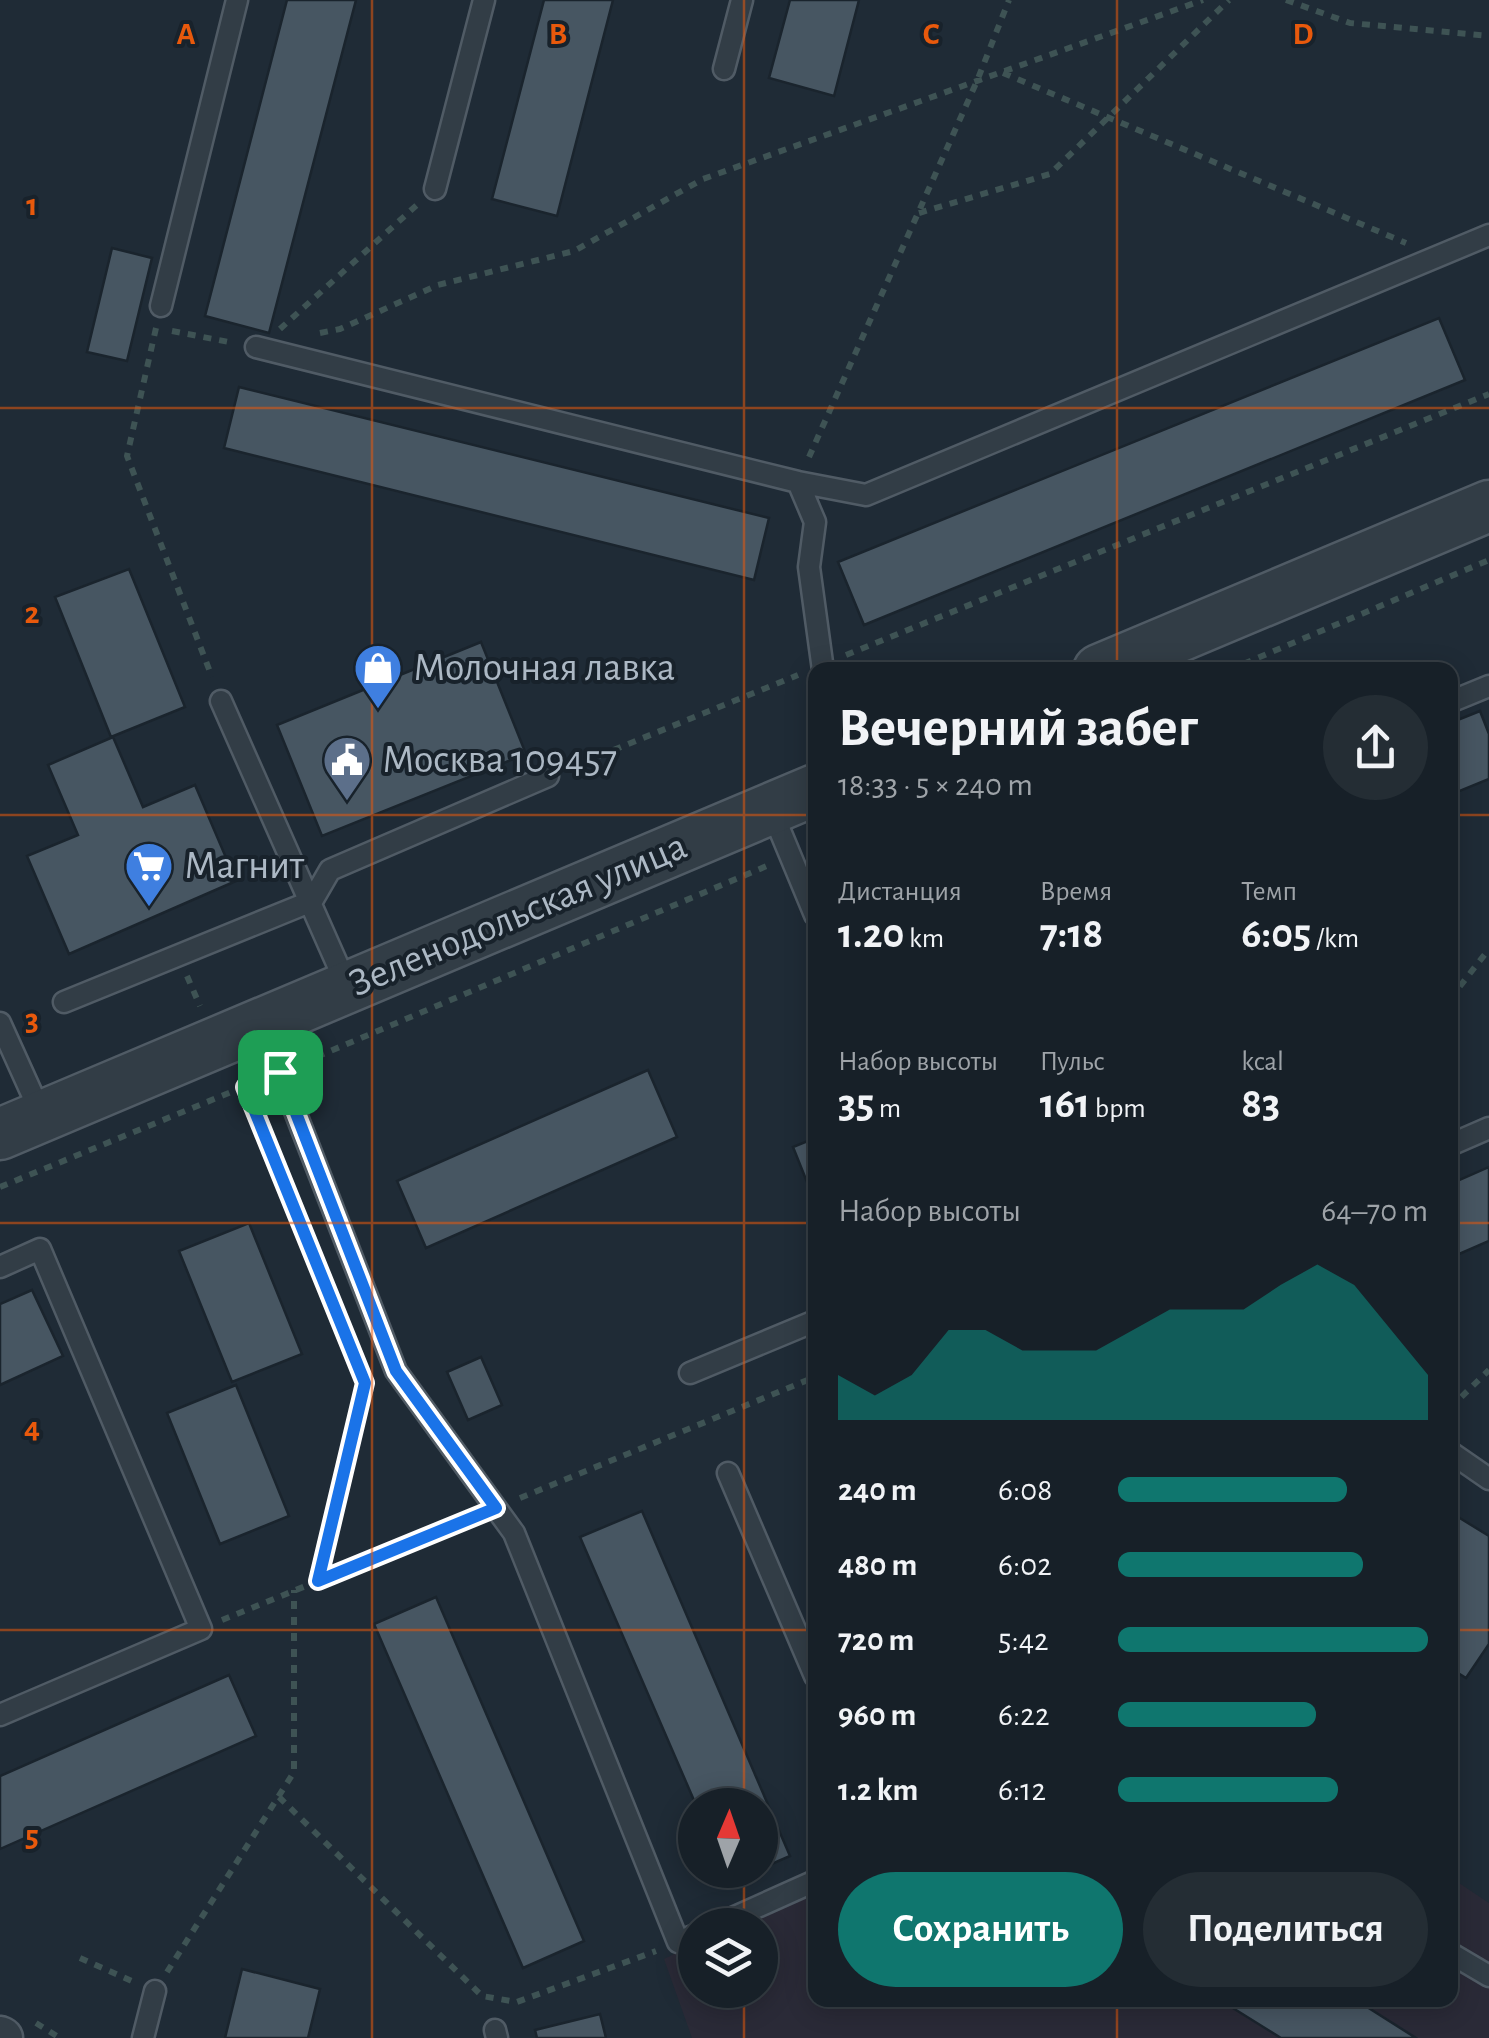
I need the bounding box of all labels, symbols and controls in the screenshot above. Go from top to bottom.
text: A [176,18,196,50]
text: B [549,18,567,50]
text: C [923,18,940,50]
text: D [1293,18,1314,50]
text: 1 [26,189,38,221]
text: 2 [24,597,40,629]
shop icon: Молочная лавка [352,642,404,710]
place label: Молочная лавка [413,648,675,688]
button: share [1323,695,1428,800]
text: Вечерний забег [838,701,1198,756]
public building icon: Москва 109457 [321,734,373,802]
place label: Москва 109457 [382,740,617,780]
text: 18:33 · 5 × 240 m [838,769,1033,801]
street label: Зеленодольская улица [343,826,693,1004]
supermarket icon: Магнит [123,840,175,908]
place label: Магнит [184,846,305,886]
text: Дистанция [838,878,962,906]
text: Время [1040,878,1112,906]
text: Темп [1241,878,1297,906]
text: 1.20 [838,913,904,955]
text: 7:18 [1040,913,1103,955]
text: 6:05 [1241,913,1311,955]
text: km [904,925,944,953]
text: /km [1311,925,1359,953]
text: 3 [25,1004,39,1036]
pin [238,1030,323,1115]
icon: arrive [253,1045,308,1100]
text: Набор высоты [838,1048,998,1076]
text: Пульс [1040,1048,1105,1076]
text: kcal [1241,1048,1284,1076]
text: 35 [838,1083,874,1125]
text: 161 [1040,1083,1090,1125]
text: 83 [1241,1083,1280,1125]
text: m [874,1095,901,1123]
text: bpm [1090,1095,1146,1123]
text: Набор высоты [838,1195,1021,1227]
text: 64–70 m [1321,1195,1428,1227]
text: 4 [24,1412,40,1444]
text: 240 m [838,1474,917,1506]
text: 6:08 [998,1474,1052,1506]
text: 480 m [838,1549,917,1581]
text: 6:02 [998,1549,1052,1581]
text: 720 m [838,1624,914,1656]
text: 5:42 [998,1624,1049,1656]
text: 960 m [838,1699,916,1731]
text: 6:22 [998,1699,1050,1731]
text: 1.2 km [838,1774,918,1806]
text: 6:12 [998,1774,1046,1806]
north arrow [678,1788,778,1888]
map controls [678,1788,778,2008]
text: 5 [25,1820,39,1852]
button: Сохранить [838,1872,1123,1987]
button: Поделиться [1143,1872,1428,1987]
button: layers [678,1908,778,2008]

